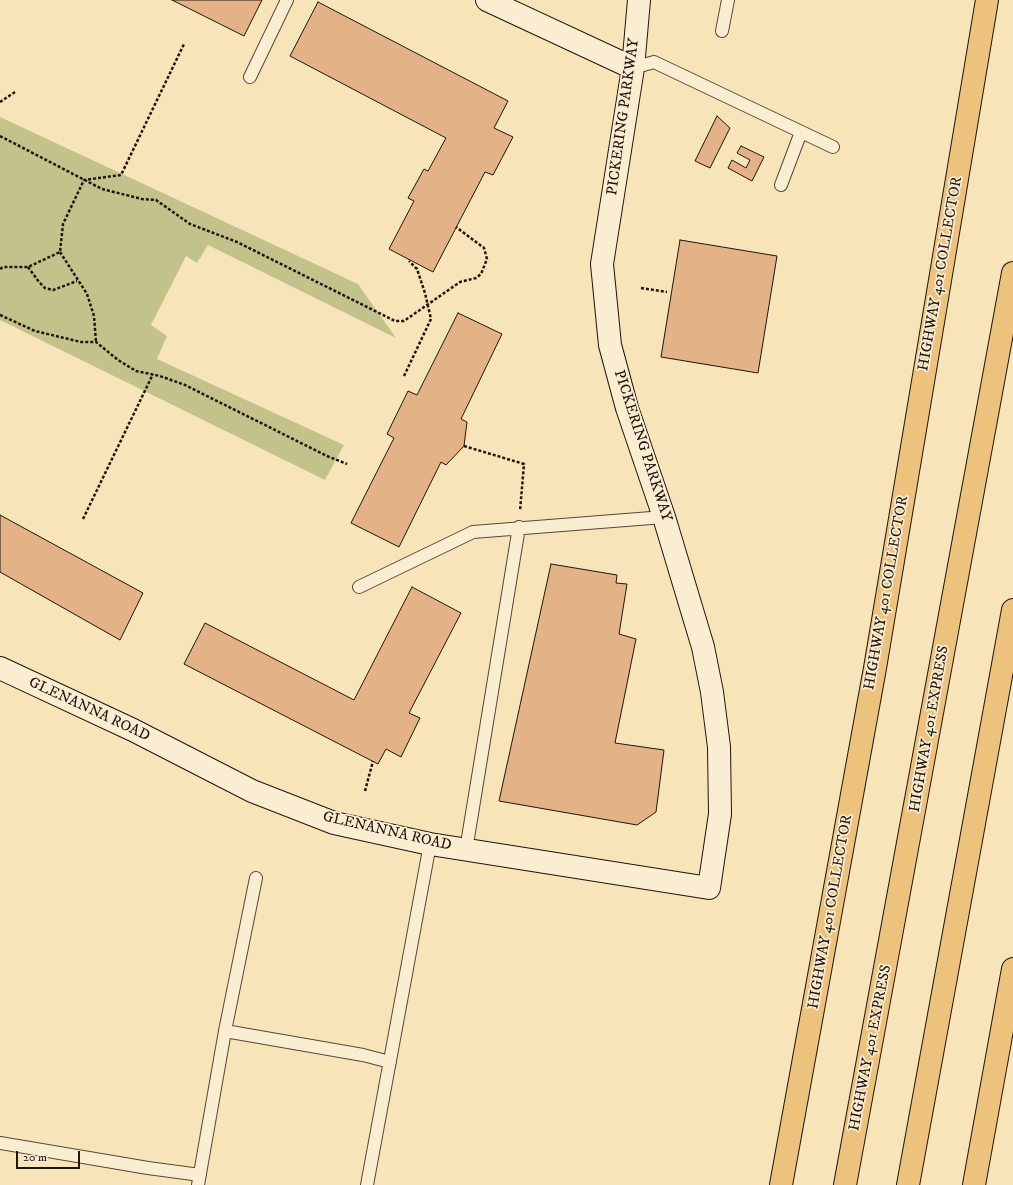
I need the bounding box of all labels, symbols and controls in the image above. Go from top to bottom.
street label: PICKERING PARKWAY [604,37,644,197]
street label: HIGHWAY 401 COLLECTOR [915,176,967,372]
street label: PICKERING PARKWAY [609,368,675,524]
street label: HIGHWAY 401 COLLECTOR [861,495,913,691]
street label: HIGHWAY 401 EXPRESS [906,644,954,814]
street label: GLENANNA ROAD [26,674,152,746]
street label: GLENANNA ROAD [321,808,453,856]
street label: HIGHWAY 401 COLLECTOR [805,814,857,1010]
street label: HIGHWAY 401 EXPRESS [846,963,896,1133]
scale bar [18,1143,82,1169]
text: 20 m [23,1150,47,1165]

